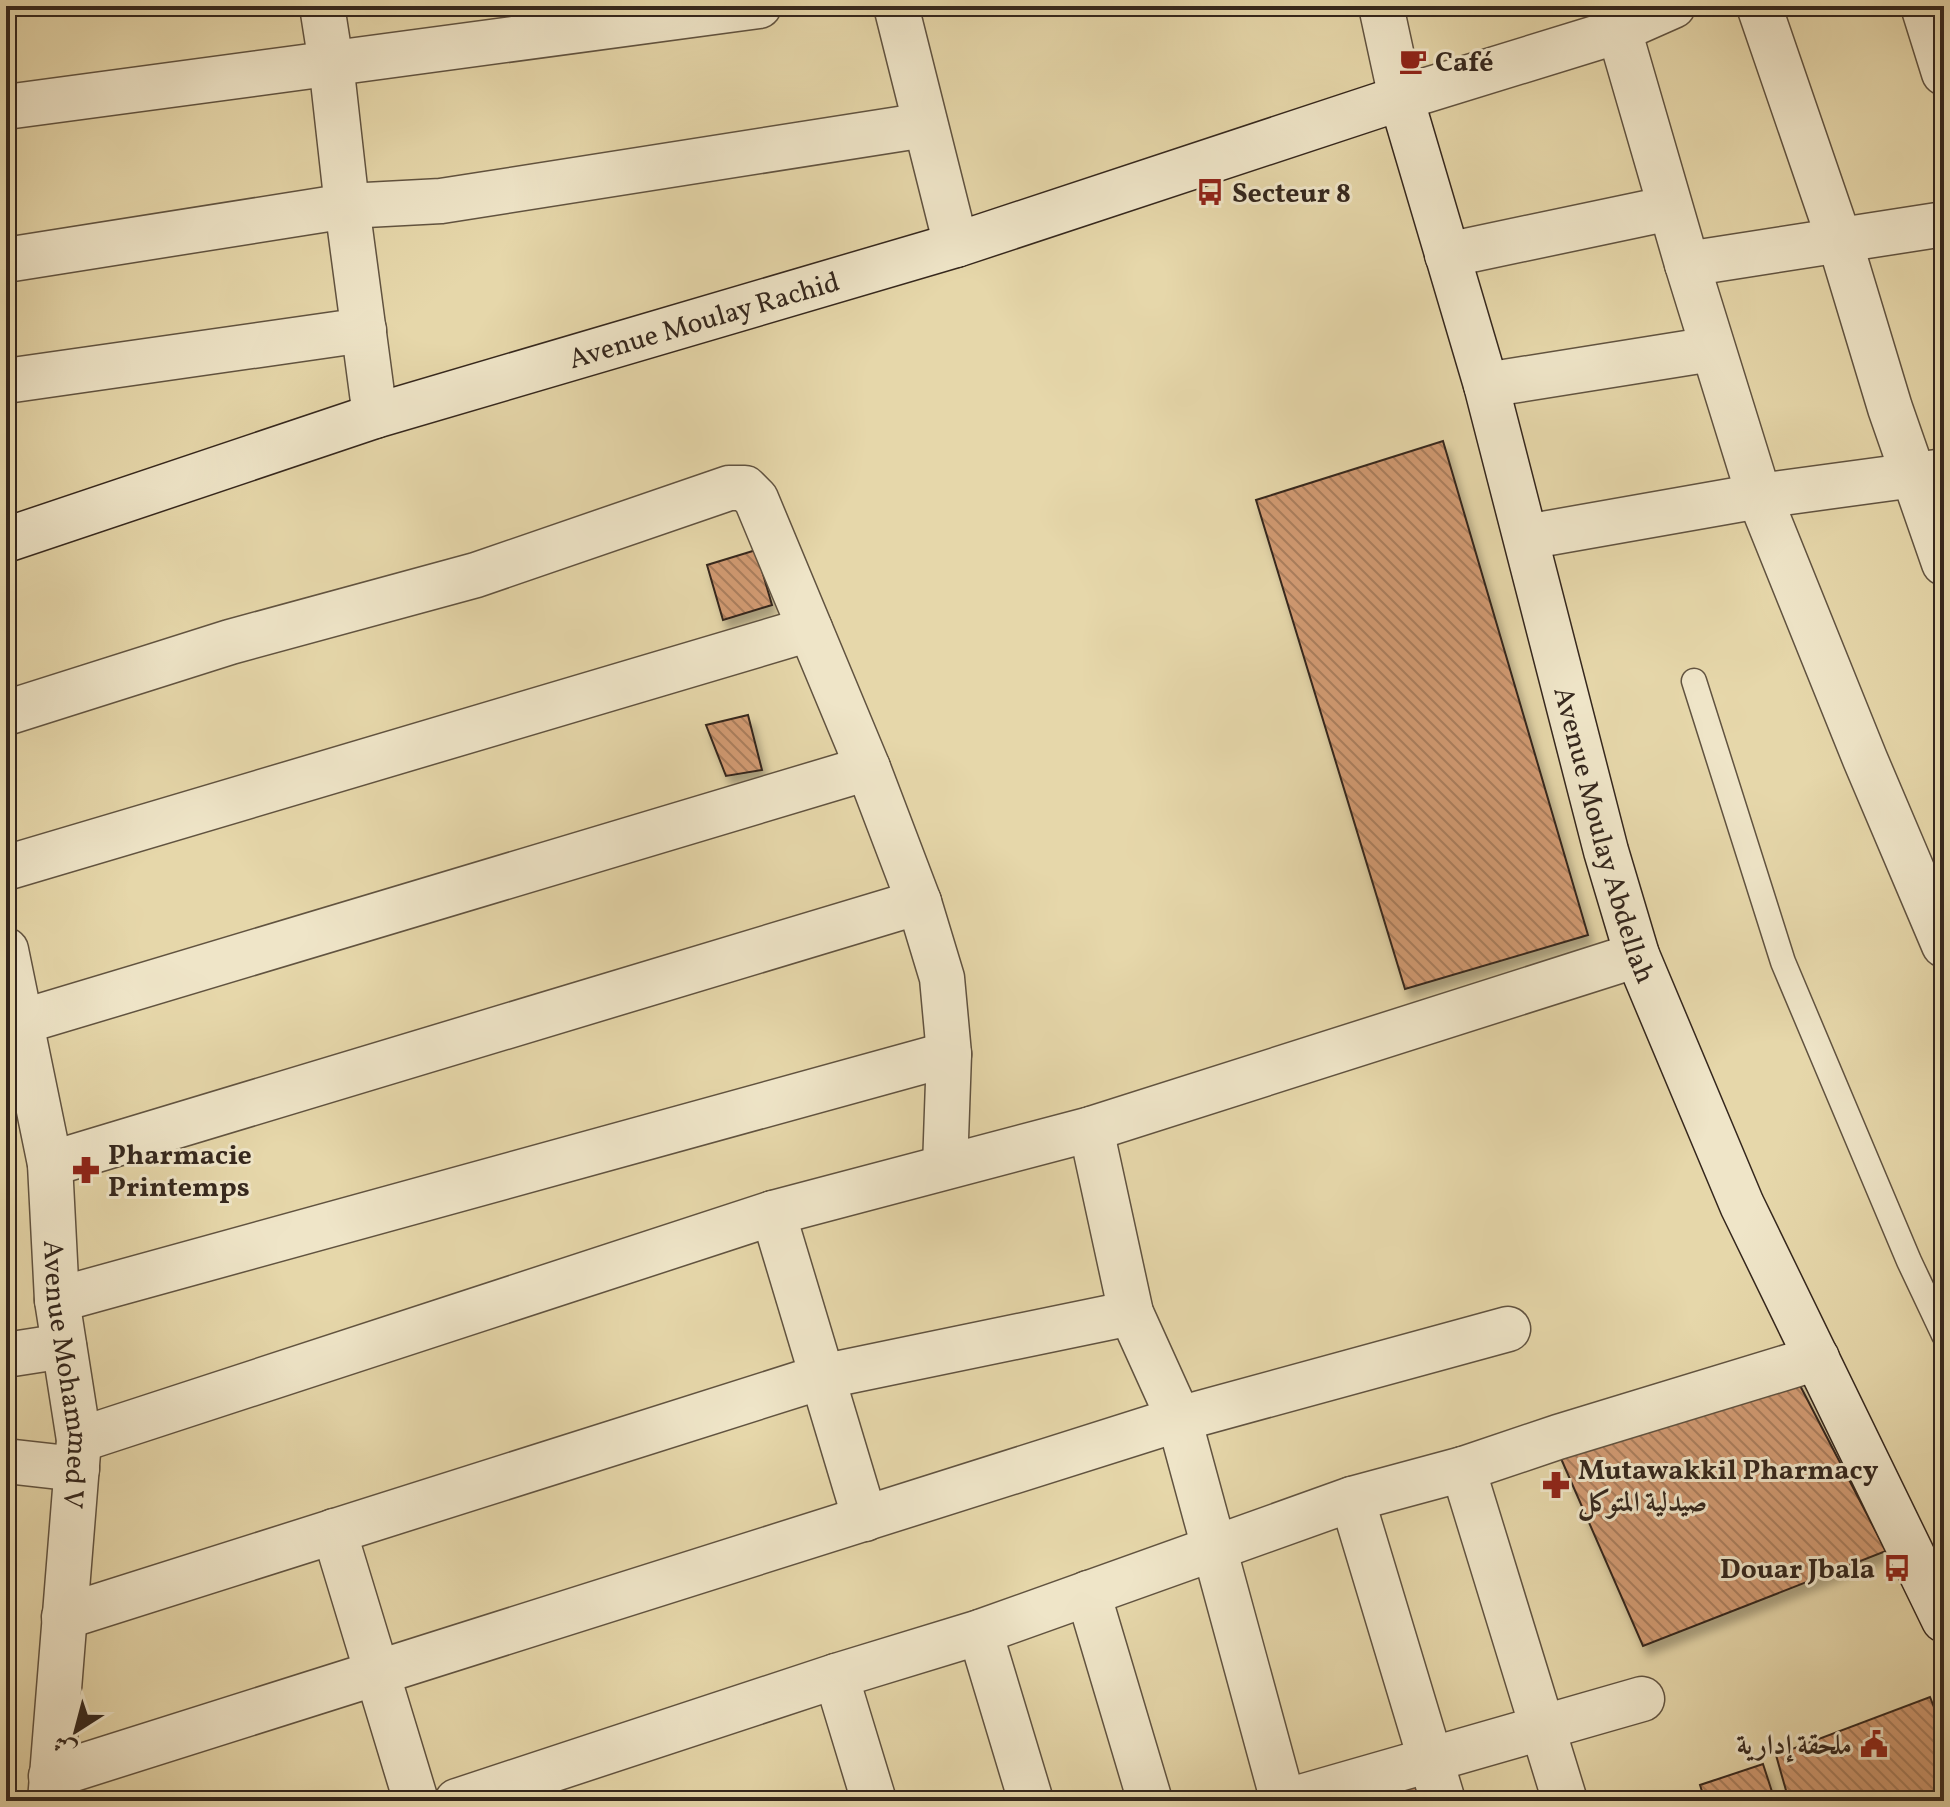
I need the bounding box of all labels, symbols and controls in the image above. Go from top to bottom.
place label: Café [1435,44,1494,83]
cafe icon: Café [1398,46,1428,76]
place label: Secteur 8 [1232,175,1351,214]
bus stop icon: Secteur 8 [1195,177,1225,207]
street label: Avenue Moulay Rachid [564,263,845,380]
street label: Avenue Moulay Abdellah [1542,683,1664,990]
place label: Pharmacie Printemps [108,1137,252,1208]
pharmacy icon: Pharmacie Printemps [71,1155,101,1185]
street label: Avenue Mohammed V [32,1239,97,1510]
place label: Mutawakkil Pharmacy صيدلية المتوكل [1578,1452,1879,1523]
pharmacy icon: Mutawakkil Pharmacy صيدلية المتوكل [1541,1470,1571,1500]
place label: Douar Jbala [1720,1551,1875,1590]
bus stop icon: Douar Jbala [1882,1553,1912,1583]
north arrow [36,1691,116,1771]
text: ش [48,1726,84,1764]
place label: ملحقة إدارية [1736,1727,1852,1766]
public building icon: ملحقة إدارية [1859,1729,1889,1759]

